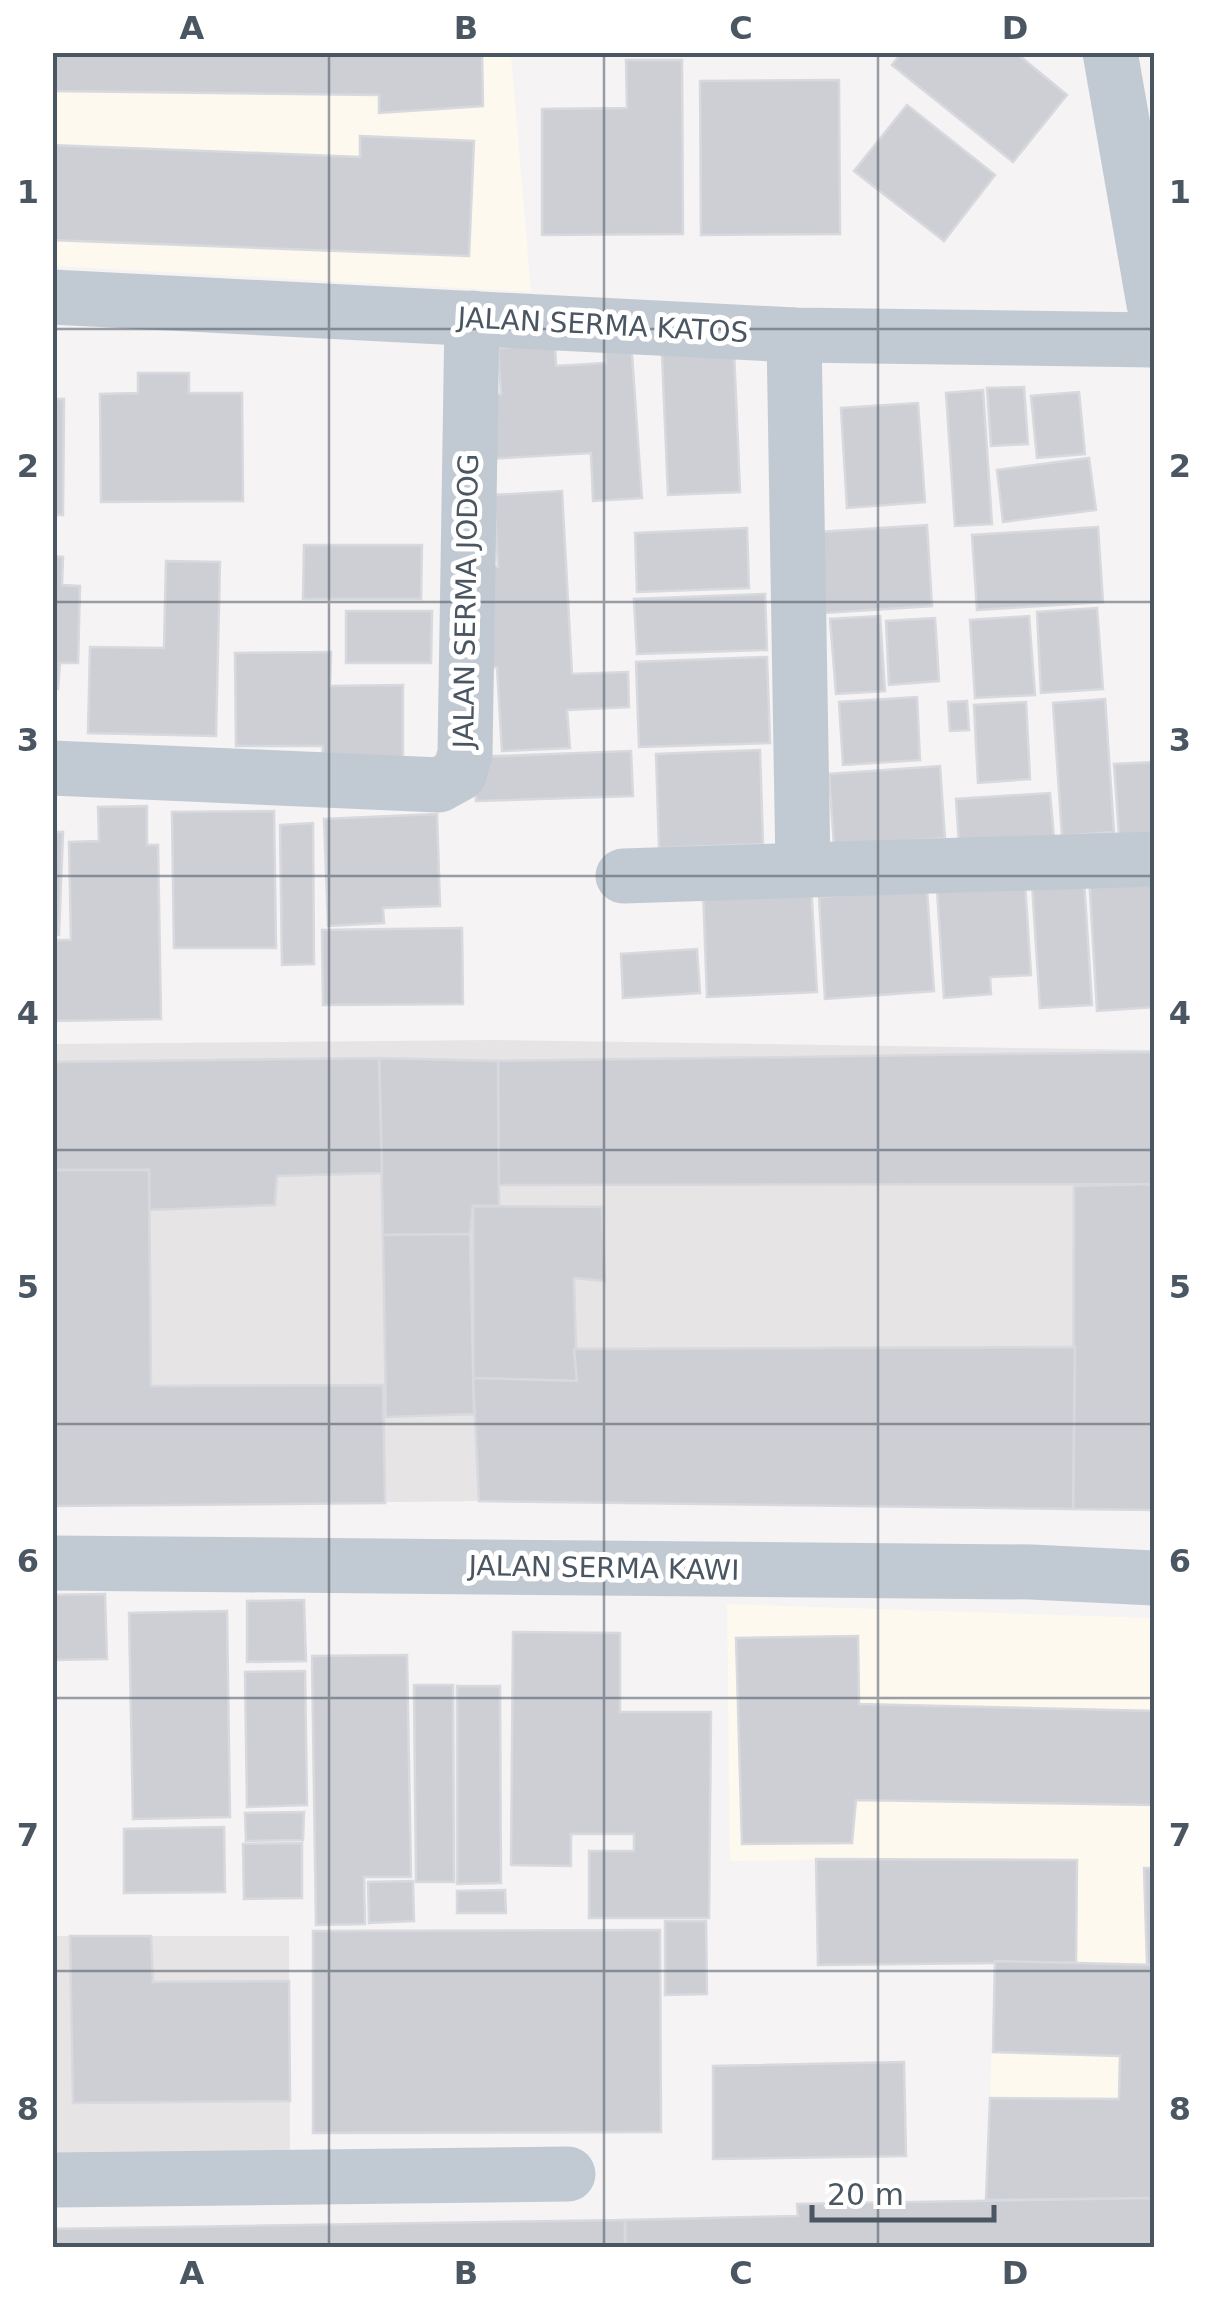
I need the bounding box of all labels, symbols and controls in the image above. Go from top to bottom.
text: A [180,9,205,47]
text: B [454,9,478,47]
text: C [729,9,753,47]
text: D [1002,9,1028,47]
text: 1 [17,173,39,211]
text: 1 [1169,173,1191,211]
street label: JALAN SERMA KATOS [455,301,749,349]
text: 2 [17,447,39,485]
text: 2 [1169,447,1191,485]
street label: JALAN SERMA JODOG [447,453,485,751]
text: 3 [17,721,39,759]
text: 3 [1169,721,1191,759]
text: 4 [17,994,39,1032]
text: 4 [1169,994,1191,1032]
text: 5 [17,1268,39,1306]
text: 5 [1169,1268,1191,1306]
text: 6 [17,1542,39,1580]
text: 6 [1169,1542,1191,1580]
street label: JALAN SERMA KAWI [466,1549,740,1587]
text: 7 [17,1816,39,1854]
text: 7 [1169,1816,1191,1854]
text: 8 [17,2090,39,2128]
text: 8 [1169,2090,1191,2128]
scale bar [812,2160,994,2222]
text: 20 m [827,2177,904,2212]
text: A [180,2254,205,2292]
text: B [454,2254,478,2292]
text: C [729,2254,753,2292]
text: D [1002,2254,1028,2292]

